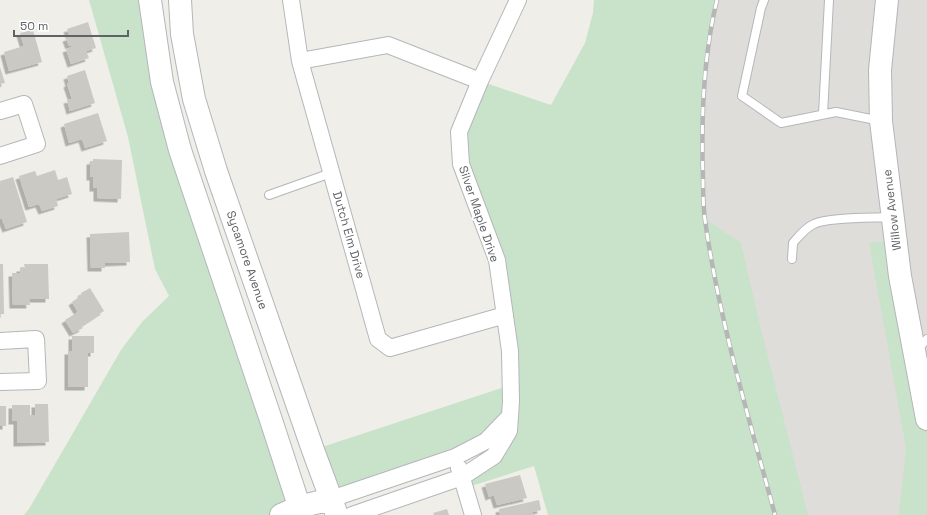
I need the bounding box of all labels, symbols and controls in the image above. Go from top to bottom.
scale bar [14,12,128,38]
text: 50 m [20,18,48,34]
street label: Silver Maple Drive [455,164,503,264]
street label: Willow Avenue [879,169,905,251]
street label: Dutch Elm Drive [329,190,369,280]
street label: Sycamore Avenue [223,209,271,311]

